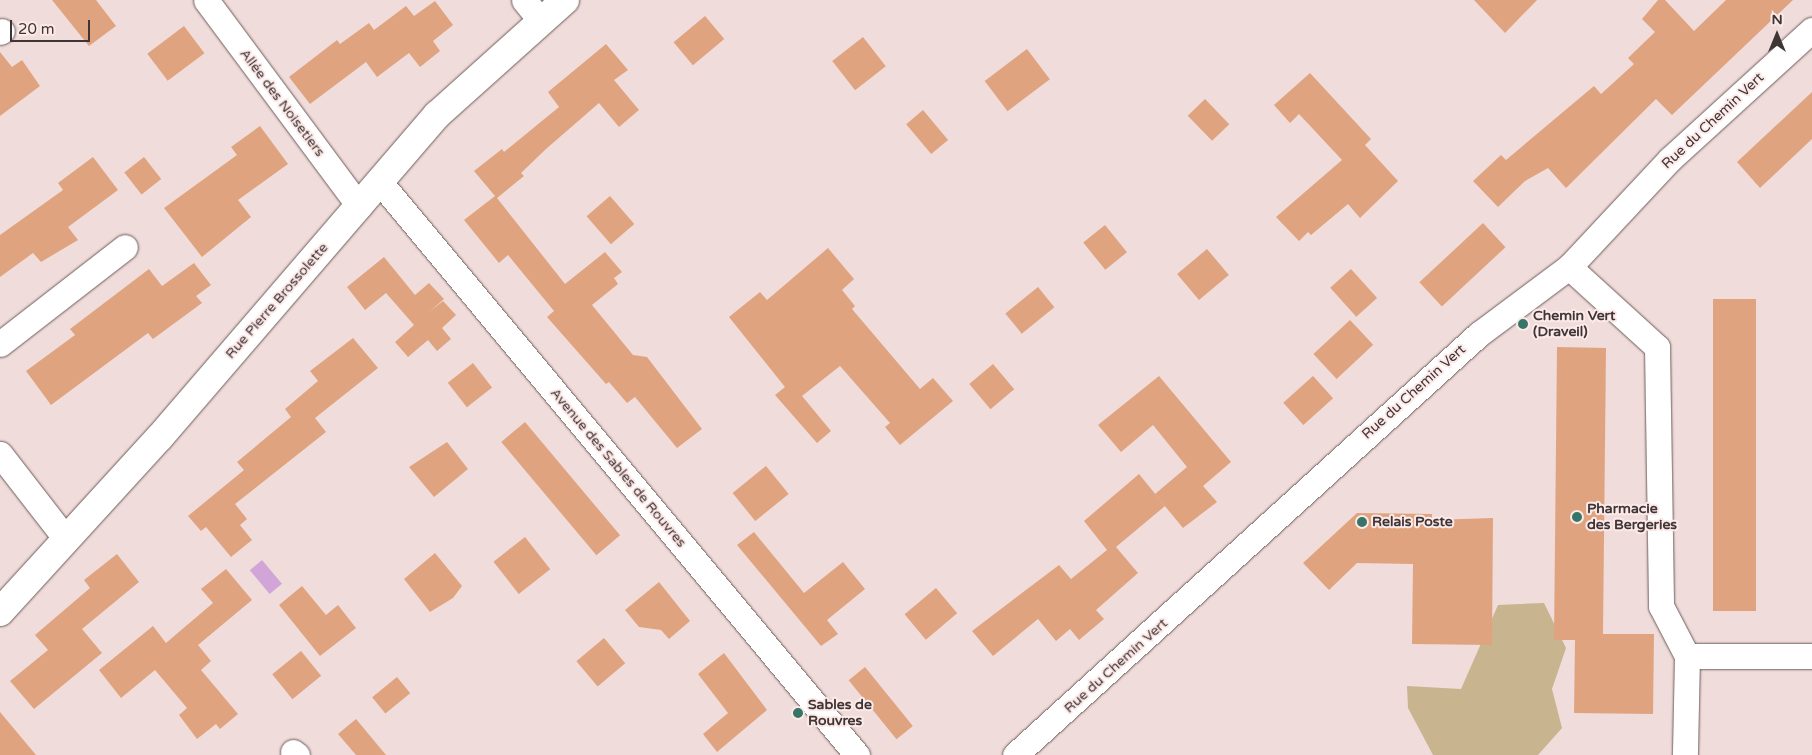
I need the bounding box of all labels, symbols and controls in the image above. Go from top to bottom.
scale bar [12,10,92,42]
north arrow [1752,10,1802,60]
text: N [1771,11,1783,28]
text: 20 m [18,20,55,38]
street label: Allée des Noisetiers [236,46,328,160]
street label: Rue du Chemin Vert [1659,69,1767,173]
street label: Rue Pierre Brossolette [222,240,332,362]
place label: Chemin Vert (Draveil) [1533,308,1615,341]
marker: Chemin Vert (Draveil) [1517,318,1529,330]
street label: Rue du Chemin Vert [1359,341,1469,443]
street label: Avenue des Sables de Rouvres [546,385,690,551]
place label: Pharmacie des Bergeries [1587,501,1677,534]
marker: Pharmacie des Bergeries [1571,511,1583,523]
place label: Relais Poste [1372,514,1453,530]
marker: Relais Poste [1356,516,1368,528]
street label: Rue du Chemin Vert [1061,615,1171,717]
place label: Sables de Rouvres [808,697,872,730]
marker: Sables de Rouvres [792,707,804,719]

